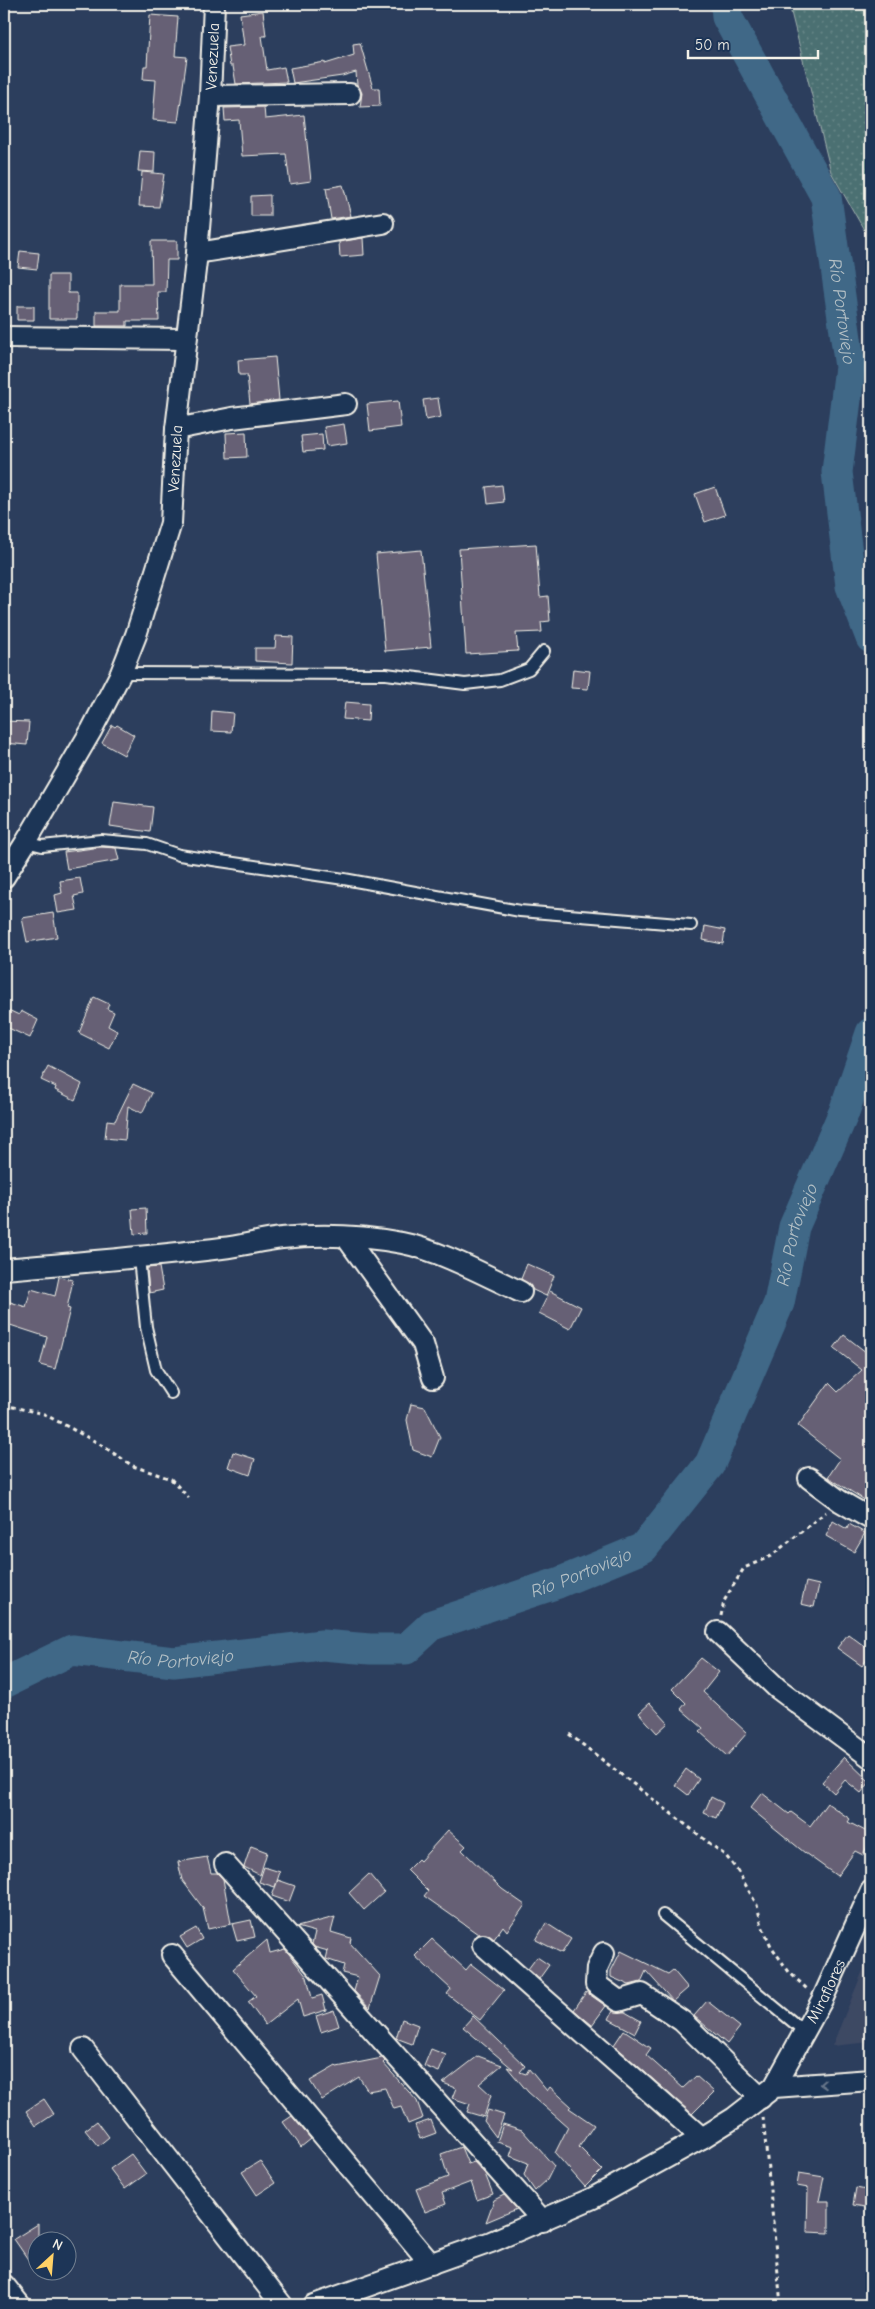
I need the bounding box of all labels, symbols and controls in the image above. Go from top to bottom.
street label: Venezuela [202,22,223,91]
scale bar [688,28,818,60]
text: 50 m [695,36,730,54]
water label: Río Portoviejo [824,257,860,366]
street label: Venezuela [165,424,186,493]
water label: Río Portoviejo [773,1180,823,1288]
water label: Río Portoviejo [528,1544,635,1602]
water label: Río Portoviejo [126,1645,235,1673]
street label: Miraflores [803,1956,849,2026]
one-way arrow [818,2078,826,2089]
north arrow [28,2232,78,2282]
text: N [50,2235,65,2254]

